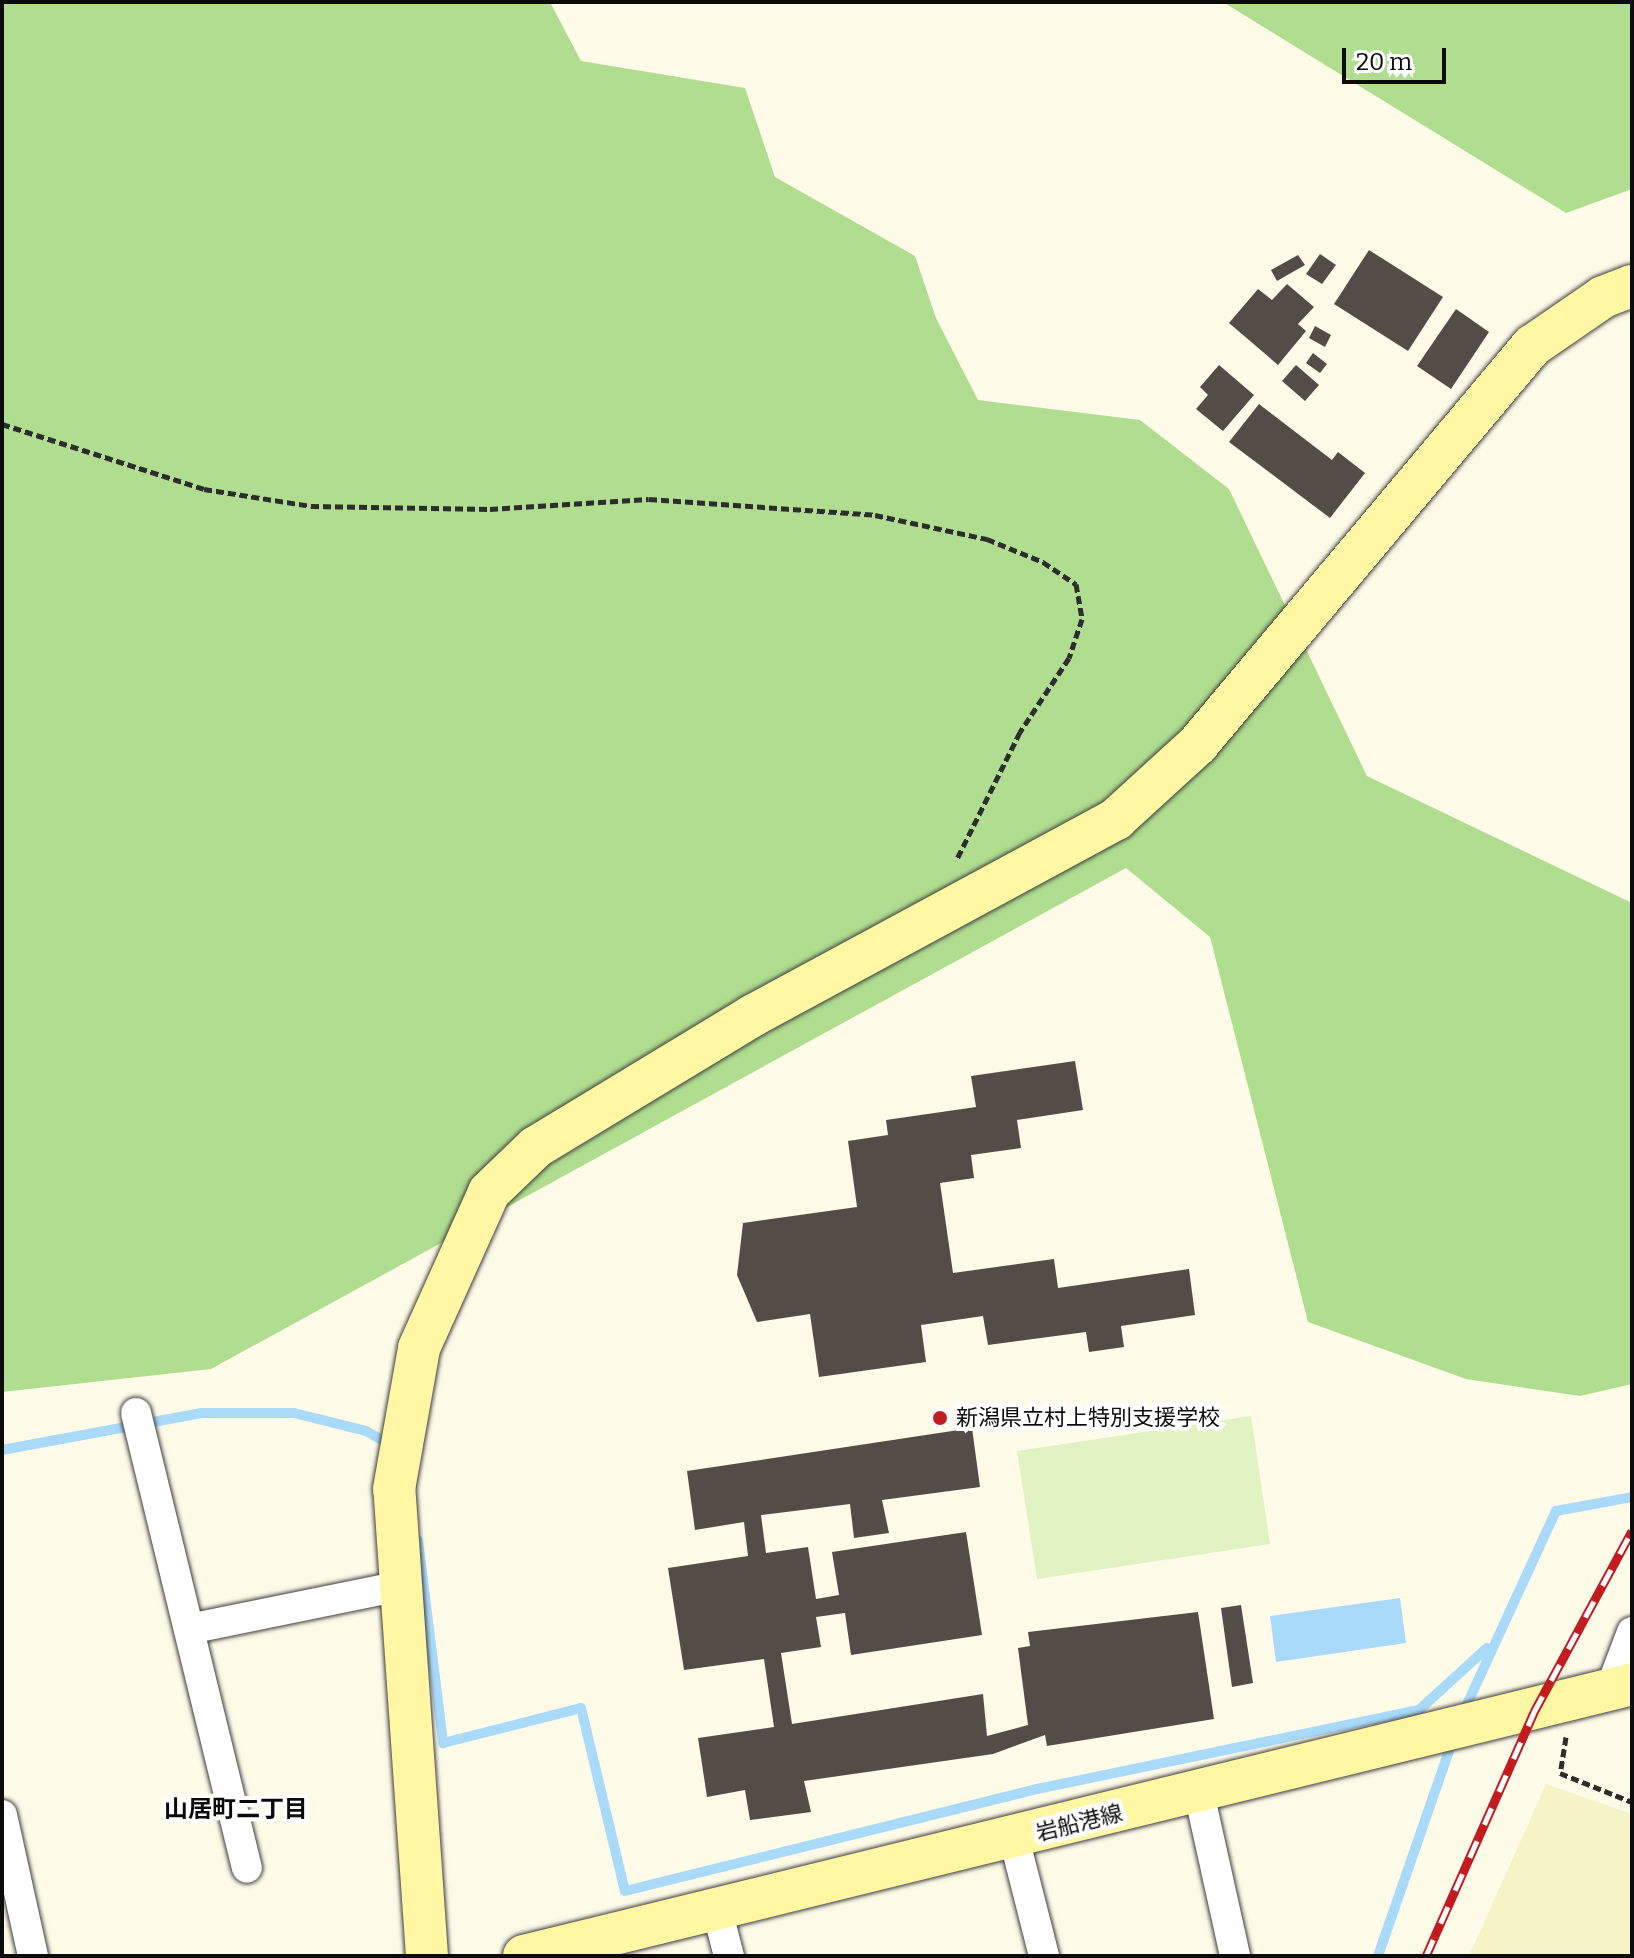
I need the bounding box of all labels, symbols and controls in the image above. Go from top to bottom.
scale bar [1346,32,1450,82]
text: 20 m [1356,48,1412,76]
place label: 新潟県立村上特別支援学校 [956,1405,1220,1431]
marker: 新潟県立村上特別支援学校 [931,1409,949,1427]
district label: 山居町二丁目 [164,1796,308,1824]
street label: 岩船港線 [1033,1800,1125,1846]

